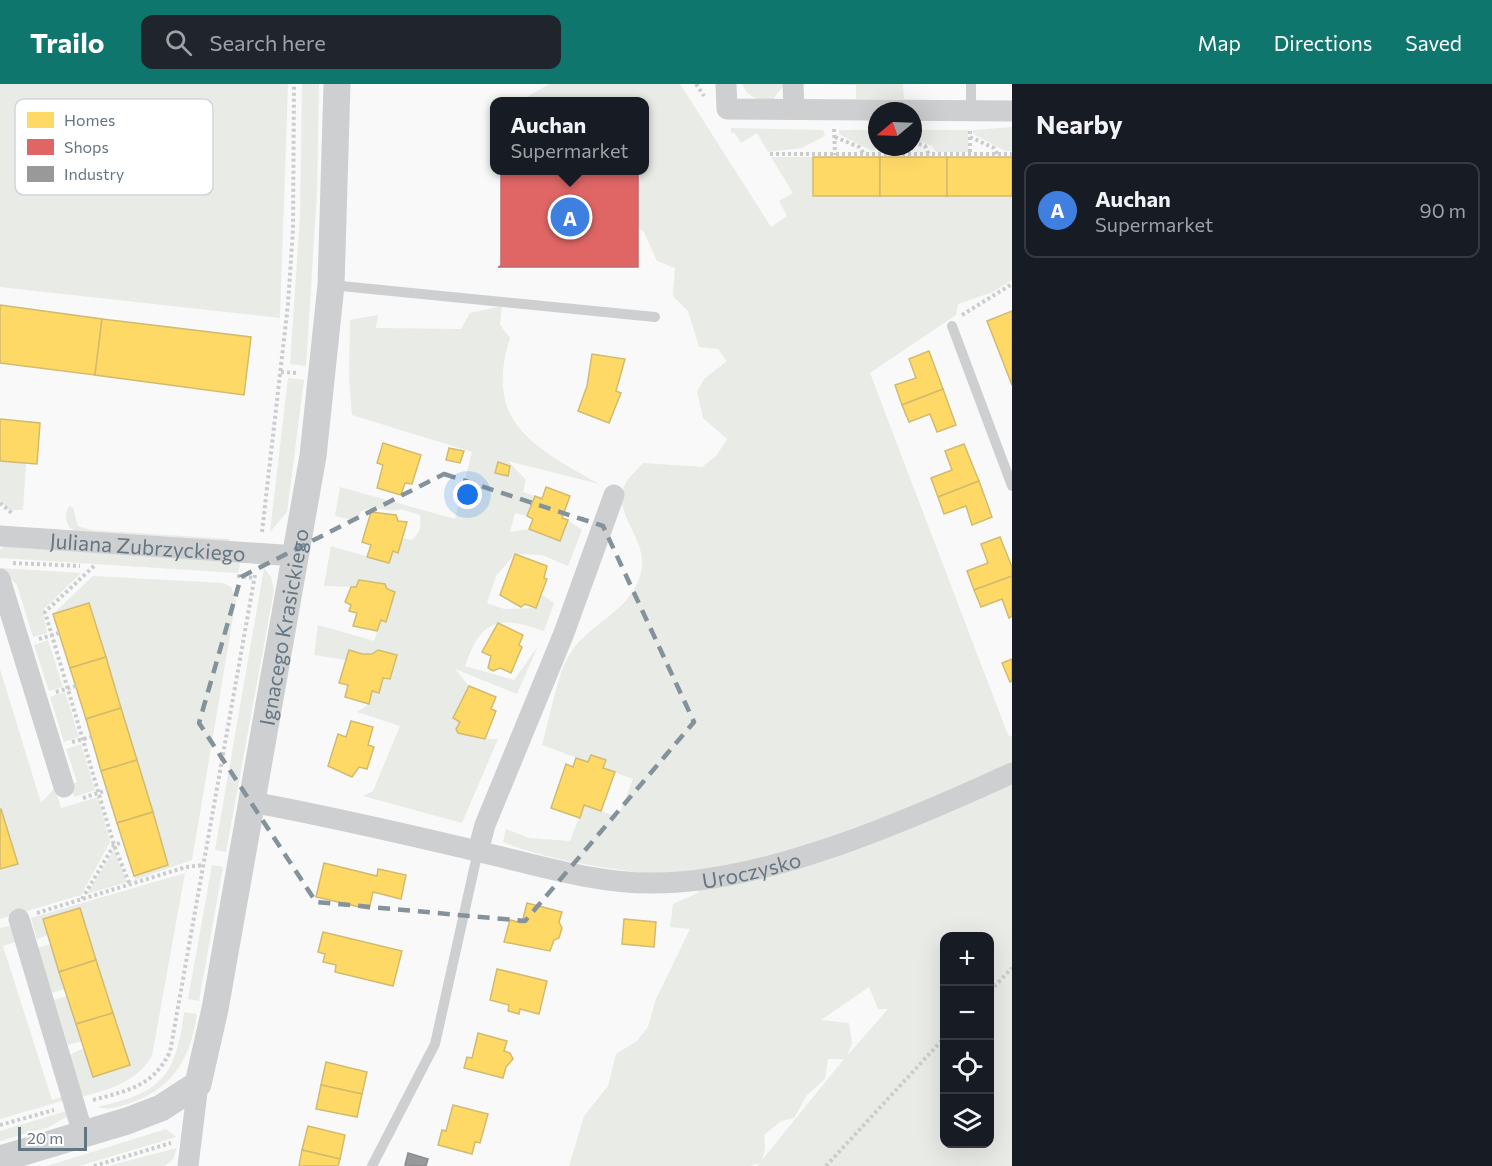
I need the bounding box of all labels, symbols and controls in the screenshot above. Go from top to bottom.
search box [141,15,561,69]
text: Trailo [30,25,105,59]
icon: search [162,26,195,59]
text: Search here [210,29,326,56]
text: Map [1198,30,1241,55]
text: Directions [1274,30,1372,55]
text: Saved [1405,30,1462,55]
popup [490,97,649,175]
legend [15,99,213,195]
north arrow [868,102,922,156]
text: Nearby [1036,108,1123,139]
text: Homes [64,110,115,129]
text: Auchan [510,111,586,138]
text: Shops [64,137,109,156]
text: Supermarket [510,138,629,162]
text: Industry [64,164,124,183]
text: Auchan [1095,185,1171,212]
pin: A [550,194,590,240]
text: A [1050,198,1065,222]
text: 90 m [1420,198,1466,222]
text: Supermarket [1095,212,1213,236]
your location [453,480,482,509]
street label: Ignacego Krasickiego [253,526,312,727]
street label: Juliana Zubrzyckiego [49,527,246,565]
street label: Uroczysko [700,846,803,892]
map controls [940,932,994,1148]
button: + [940,932,994,986]
button: − [940,986,994,1040]
button: locate [940,1040,994,1094]
button: layers [940,1094,994,1148]
scale bar [18,1124,87,1152]
text: 20 m [27,1128,63,1147]

